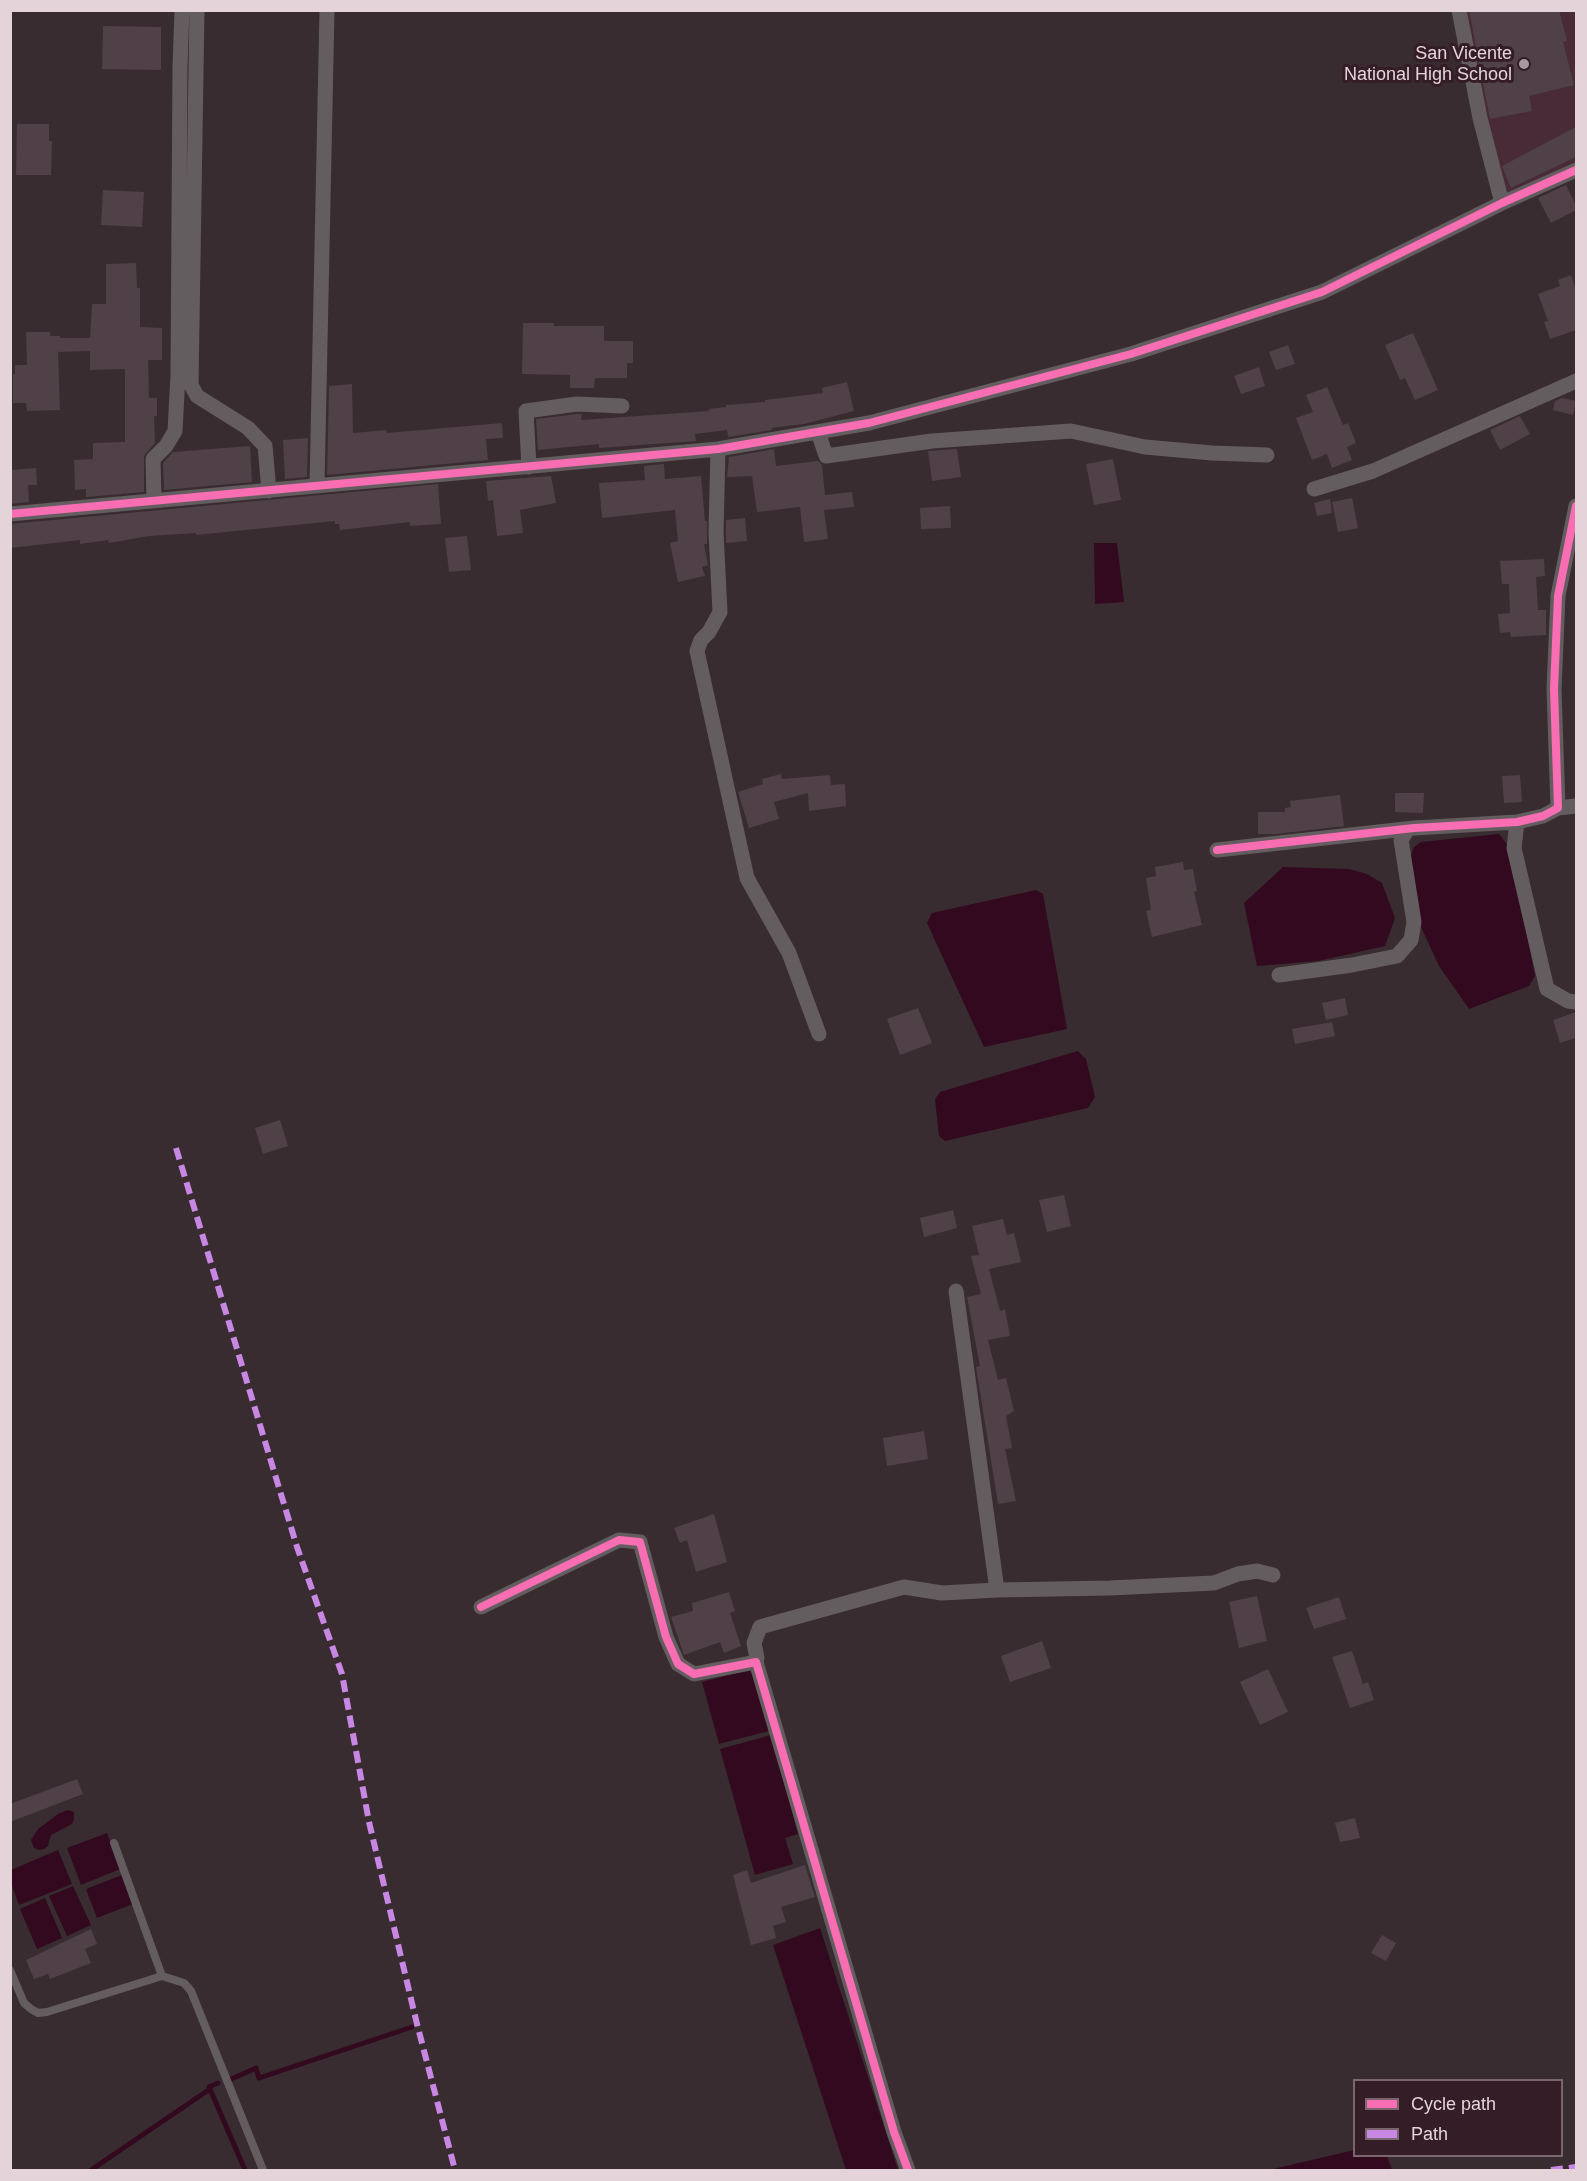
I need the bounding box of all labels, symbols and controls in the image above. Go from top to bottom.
place label: San Vicente National High School [1344,43,1512,86]
marker: San Vicente National High School [1517,57,1531,71]
legend [1353,2079,1563,2157]
text: Cycle path [1411,2094,1496,2114]
text: Path [1411,2124,1448,2144]

